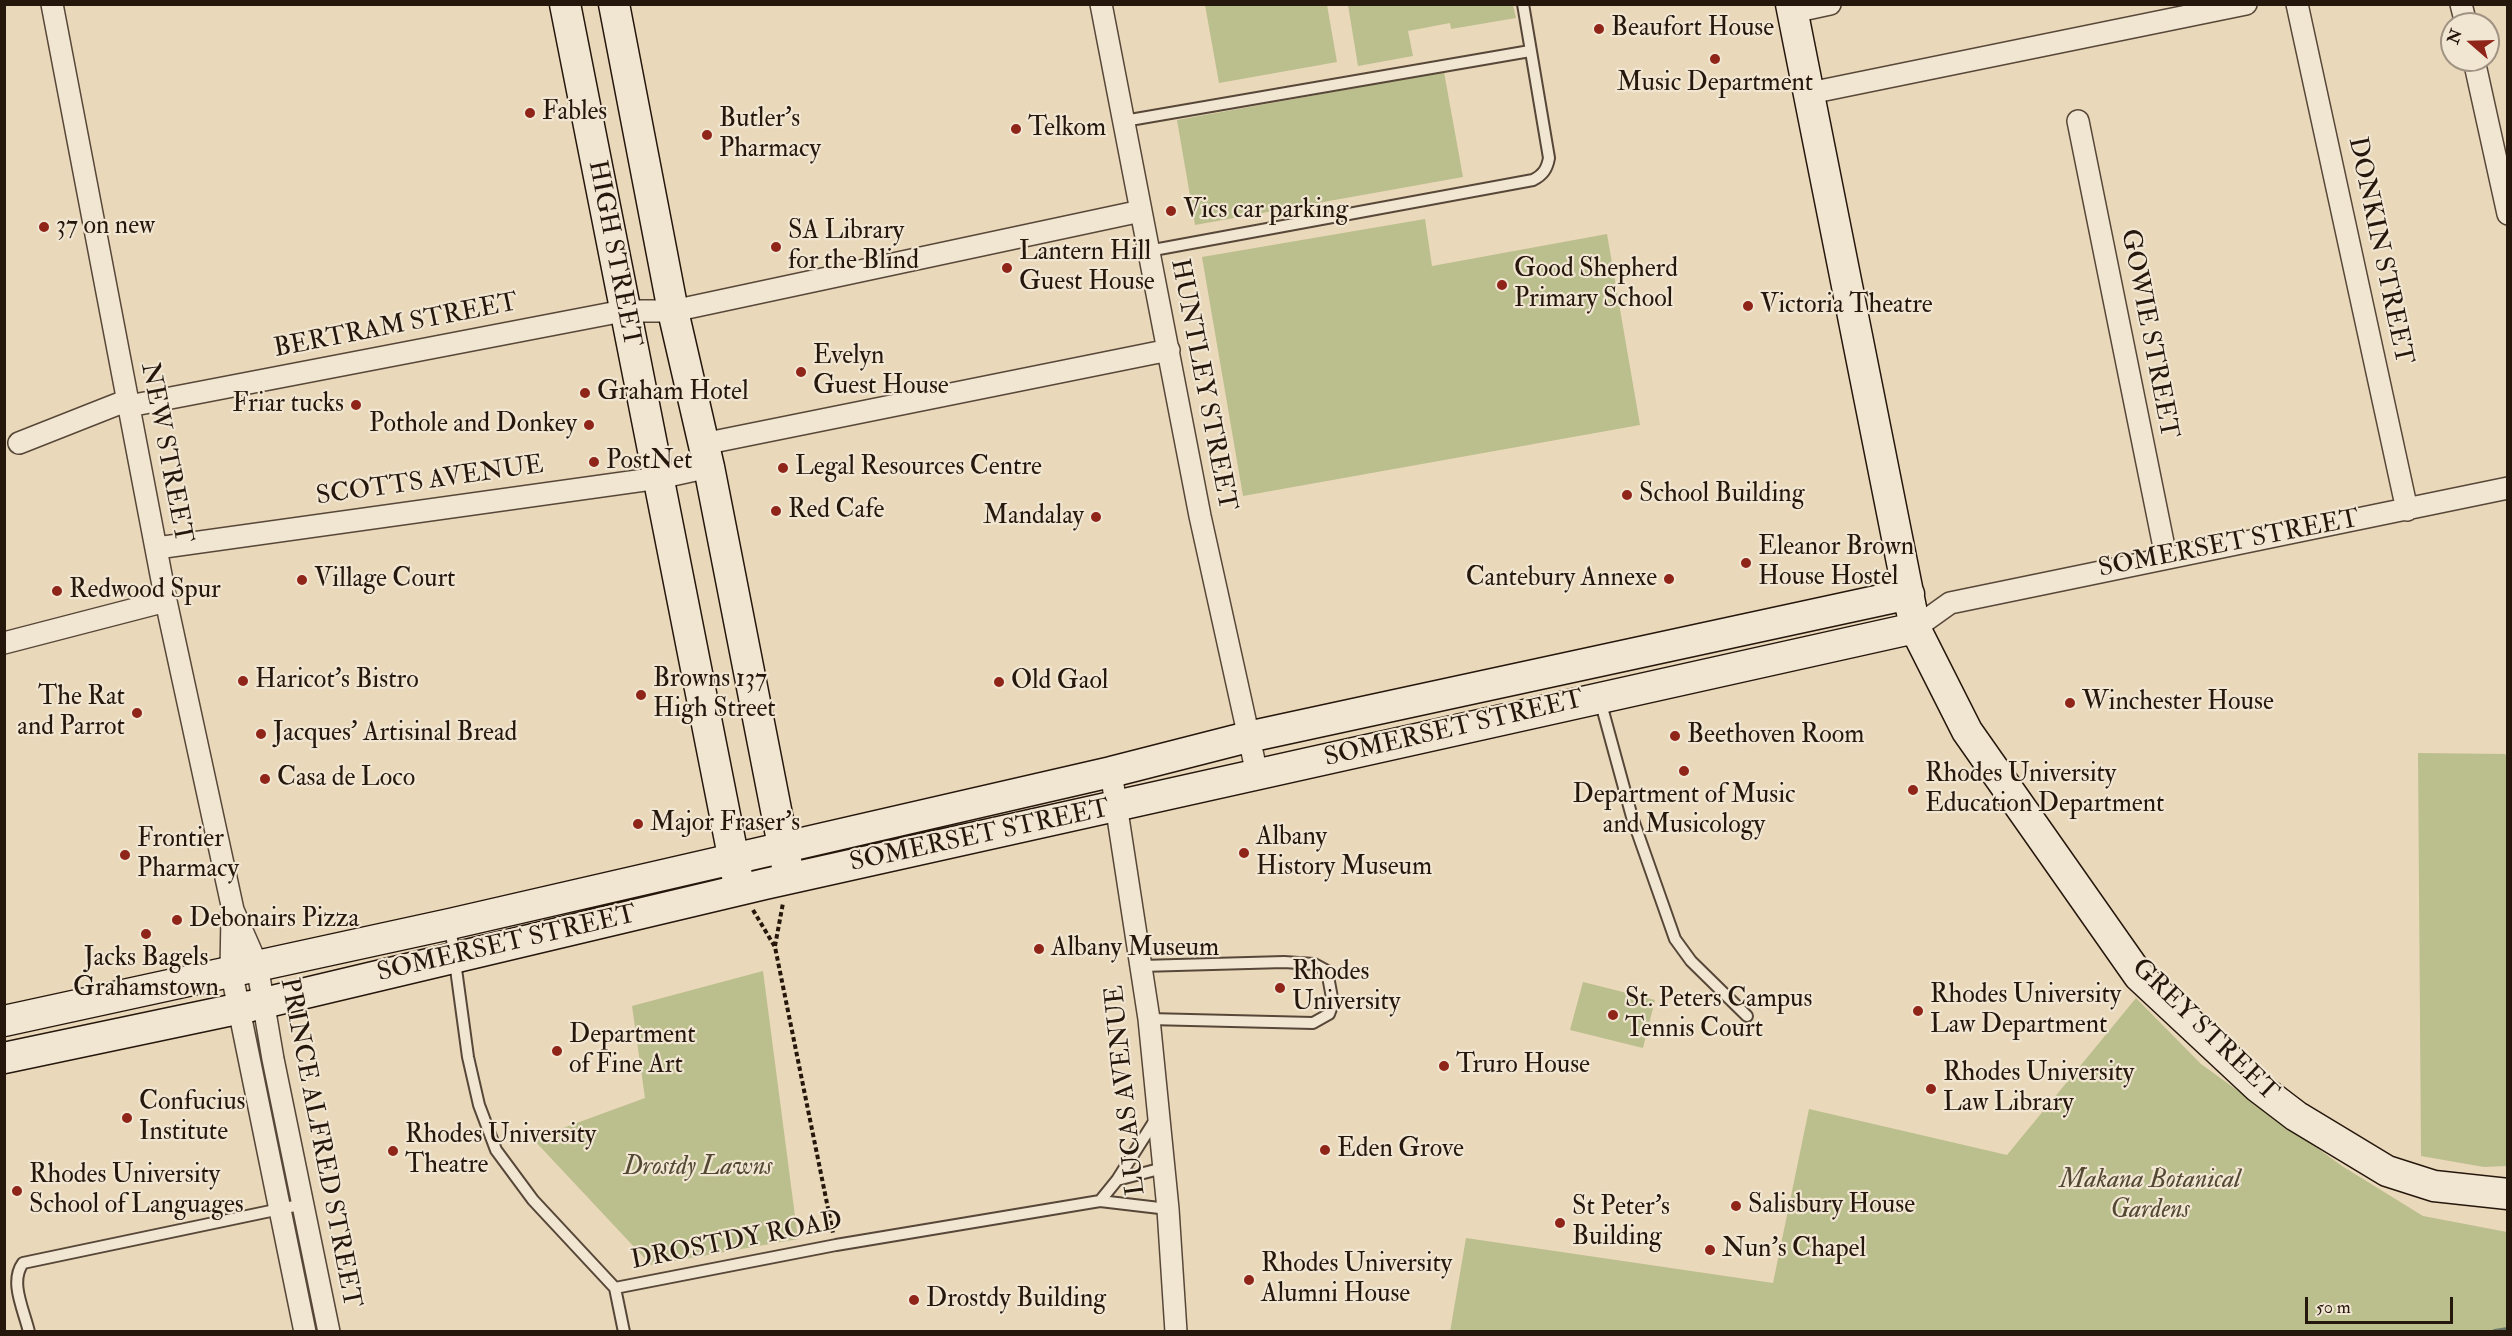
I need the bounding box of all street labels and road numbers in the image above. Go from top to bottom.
street label: DONKIN STREET [2340,134,2418,368]
street label: HIGH STREET [580,158,646,350]
street label: GOWIE STREET [2112,227,2184,441]
street label: HUNTLEY STREET [1162,256,1242,514]
street label: BERTRAM STREET [271,288,521,366]
street label: NEW STREET [132,360,198,546]
street label: SCOTTS AVENUE [314,451,546,513]
street label: SOMERSET STREET [2096,504,2362,586]
street label: SOMERSET STREET [1321,685,1587,775]
street label: SOMERSET STREET [847,794,1113,880]
street label: SOMERSET STREET [374,900,640,990]
street label: GREY STREET [2124,953,2284,1109]
street label: PRINCE ALFRED STREET [272,975,366,1311]
street label: LUCAS AVENUE [1100,983,1154,1197]
street label: DROSTDY ROAD [629,1206,845,1278]

